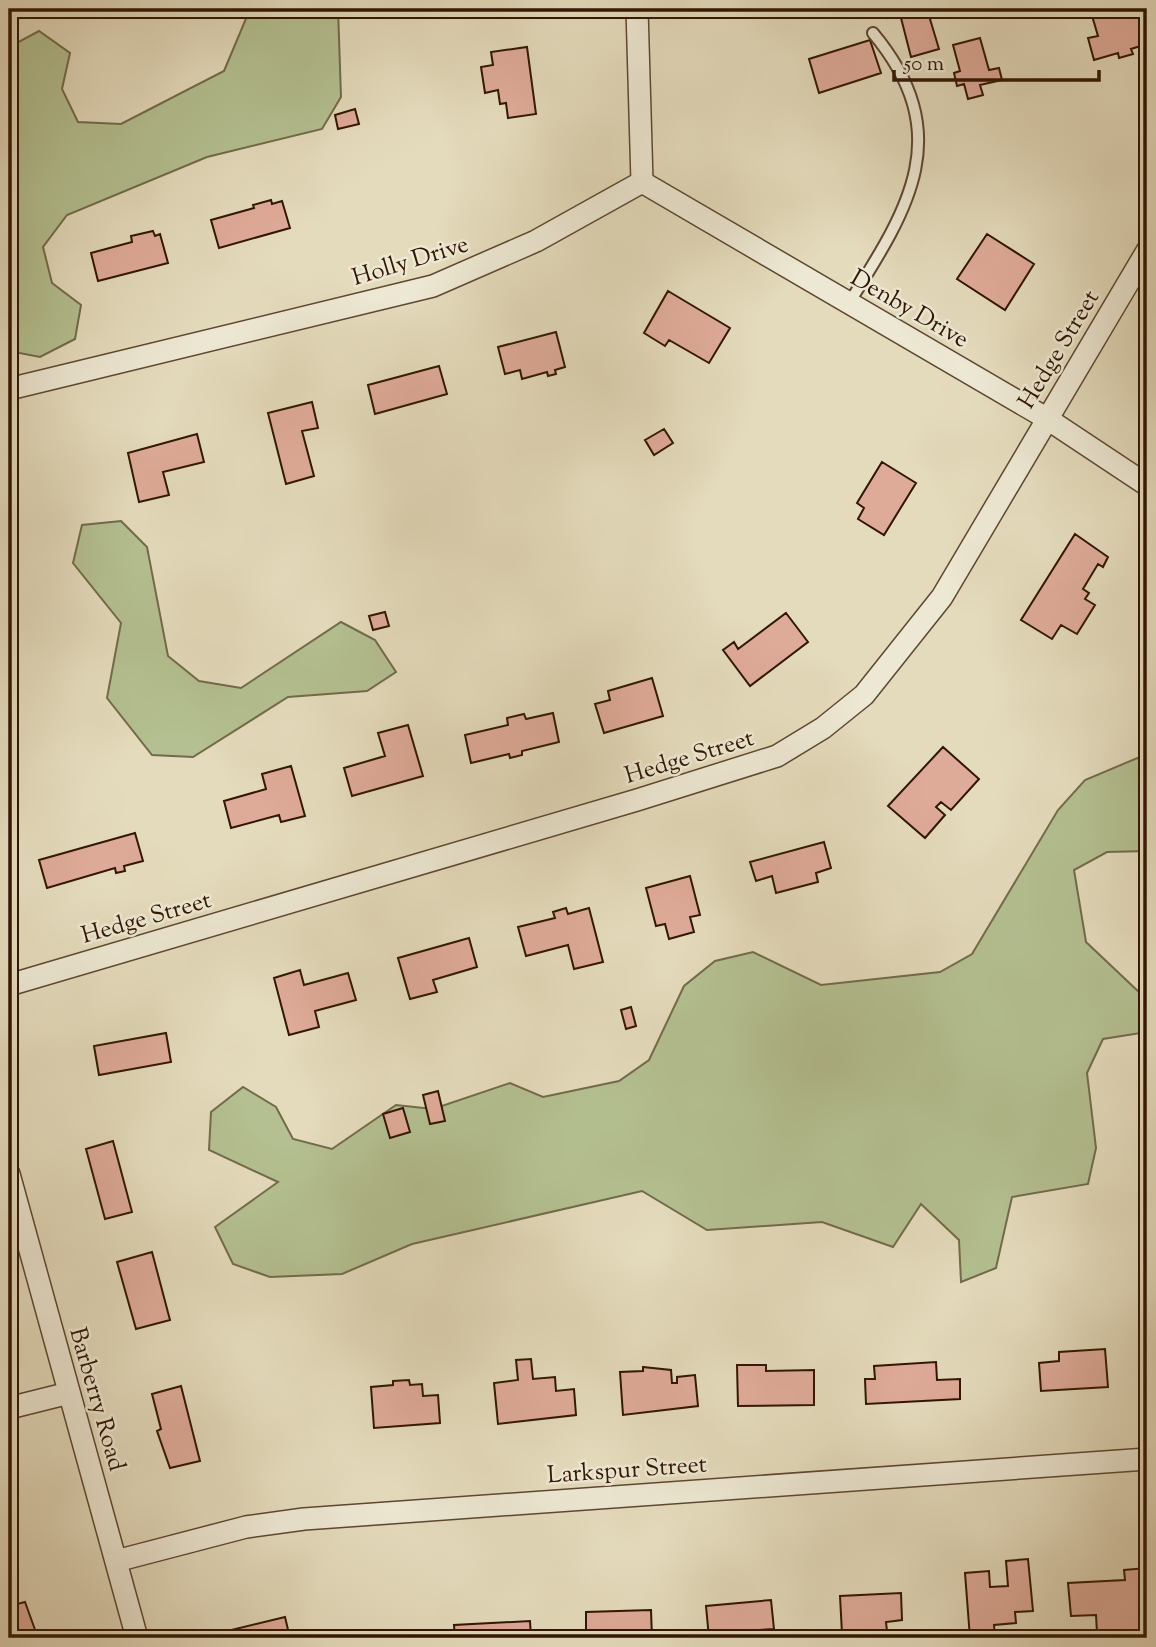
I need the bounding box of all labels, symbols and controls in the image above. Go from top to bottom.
scale bar [894,38,1098,82]
text: 50 m [903,50,944,80]
street label: Holly Drive [348,228,473,296]
street label: Denby Drive [844,262,974,357]
street label: Hedge Street [1011,284,1109,416]
street label: Hedge Street [621,722,758,794]
street label: Hedge Street [78,884,215,954]
street label: Barberry Road [59,1324,133,1476]
street label: Larkspur Street [546,1448,708,1494]

